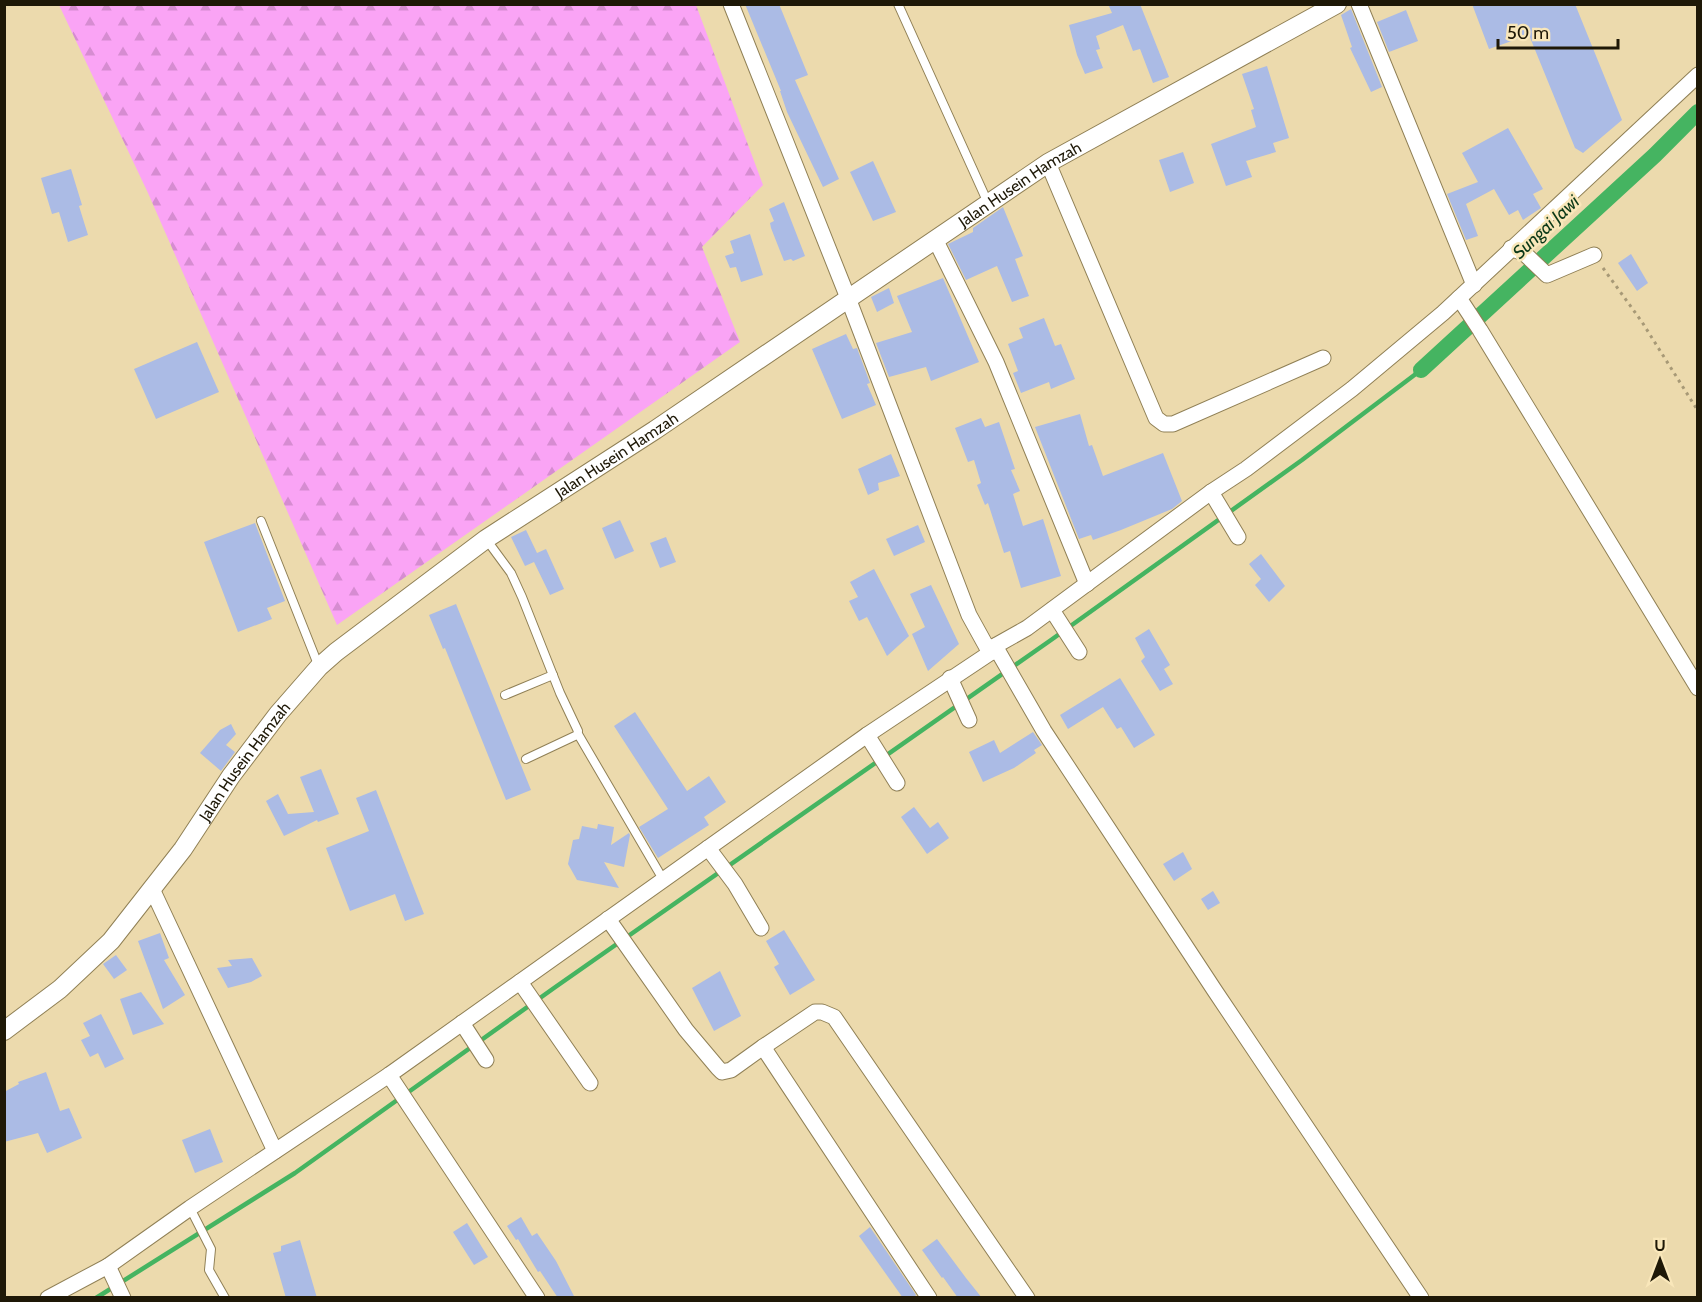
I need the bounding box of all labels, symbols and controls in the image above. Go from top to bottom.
scale bar [1498,12,1618,50]
text: 50 m [1507,22,1549,44]
street label: Jalan Husein Hamzah [954,137,1084,231]
water label: Sungai Jawi [1508,190,1585,263]
street label: Jalan Husein Hamzah [550,408,681,502]
street label: Jalan Husein Hamzah [194,698,294,825]
north arrow [1630,1230,1690,1290]
text: U [1654,1236,1666,1255]

